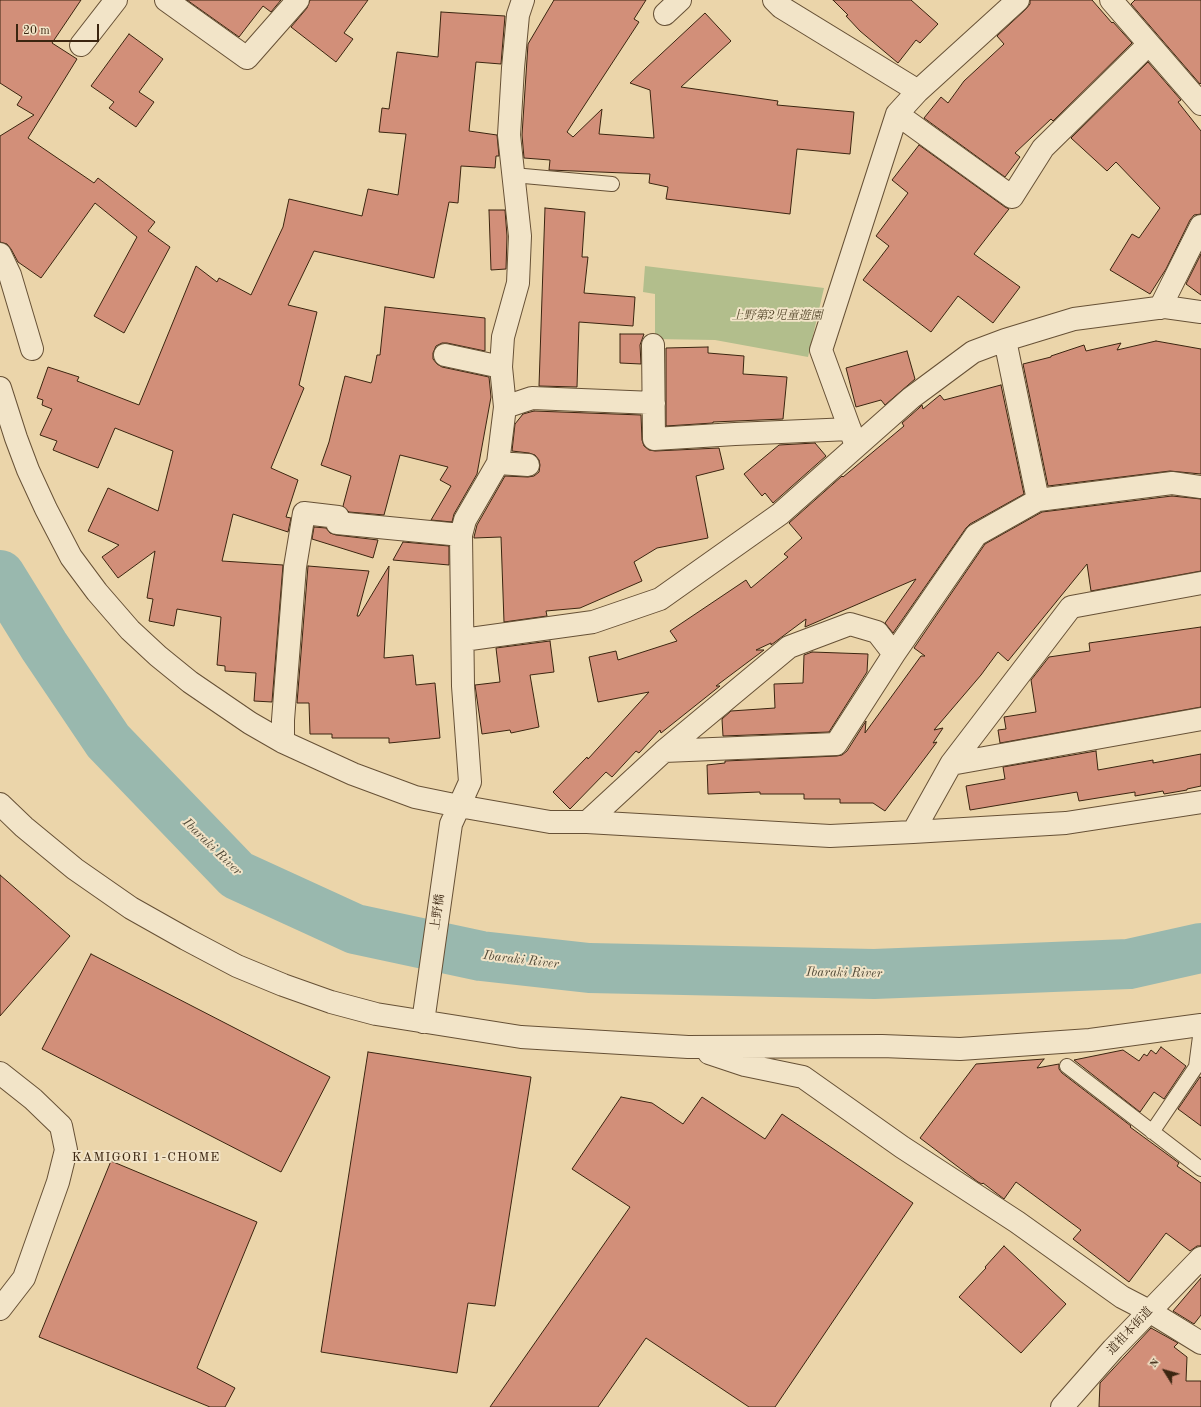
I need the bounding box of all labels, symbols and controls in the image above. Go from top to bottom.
scale bar [18,16,101,42]
text: 20 m [23,25,50,37]
park label: 上野第2児童遊園 [732,309,822,323]
water label: Ibaraki River [179,815,245,879]
street label: 上野橋 [428,893,448,931]
water label: Ibaraki River [482,948,560,972]
water label: Ibaraki River [806,965,882,981]
district label: KAMIGORI 1-CHOME [72,1150,220,1166]
street label: 道祖本街道 [1104,1304,1156,1358]
north arrow [1145,1351,1185,1391]
text: N [1148,1357,1162,1370]

